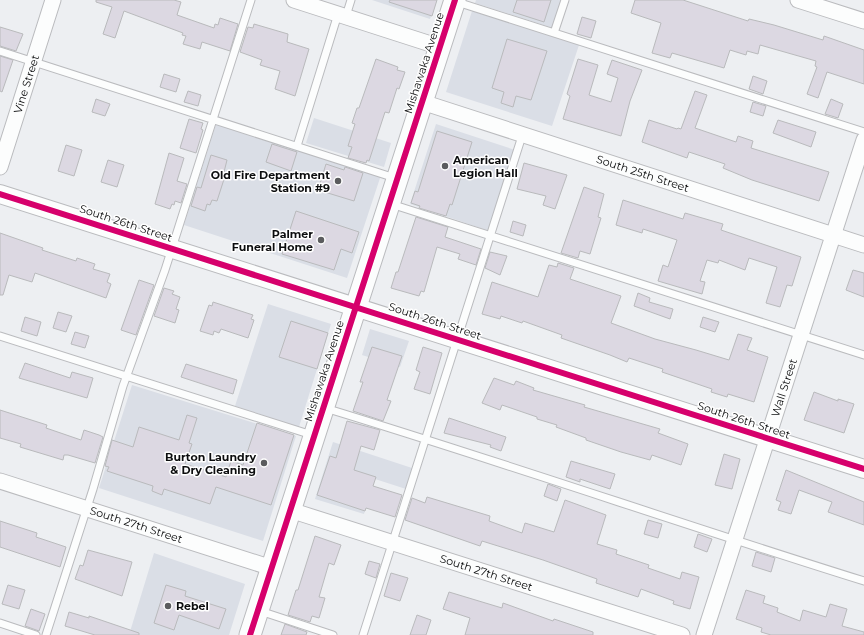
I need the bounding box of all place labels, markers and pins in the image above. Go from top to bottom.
place label: American Legion Hall [452,153,518,180]
marker: American Legion Hall [440,161,450,171]
place label: Old Fire Department Station #9 [211,168,330,195]
marker: Old Fire Department Station #9 [333,176,343,186]
place label: Palmer Funeral Home [232,227,313,254]
marker: Palmer Funeral Home [316,235,326,245]
place label: Burton Laundry & Dry Cleaning [165,450,256,477]
marker: Burton Laundry & Dry Cleaning [259,458,269,468]
place label: Rebel [176,599,209,613]
marker: Rebel [163,601,173,611]

